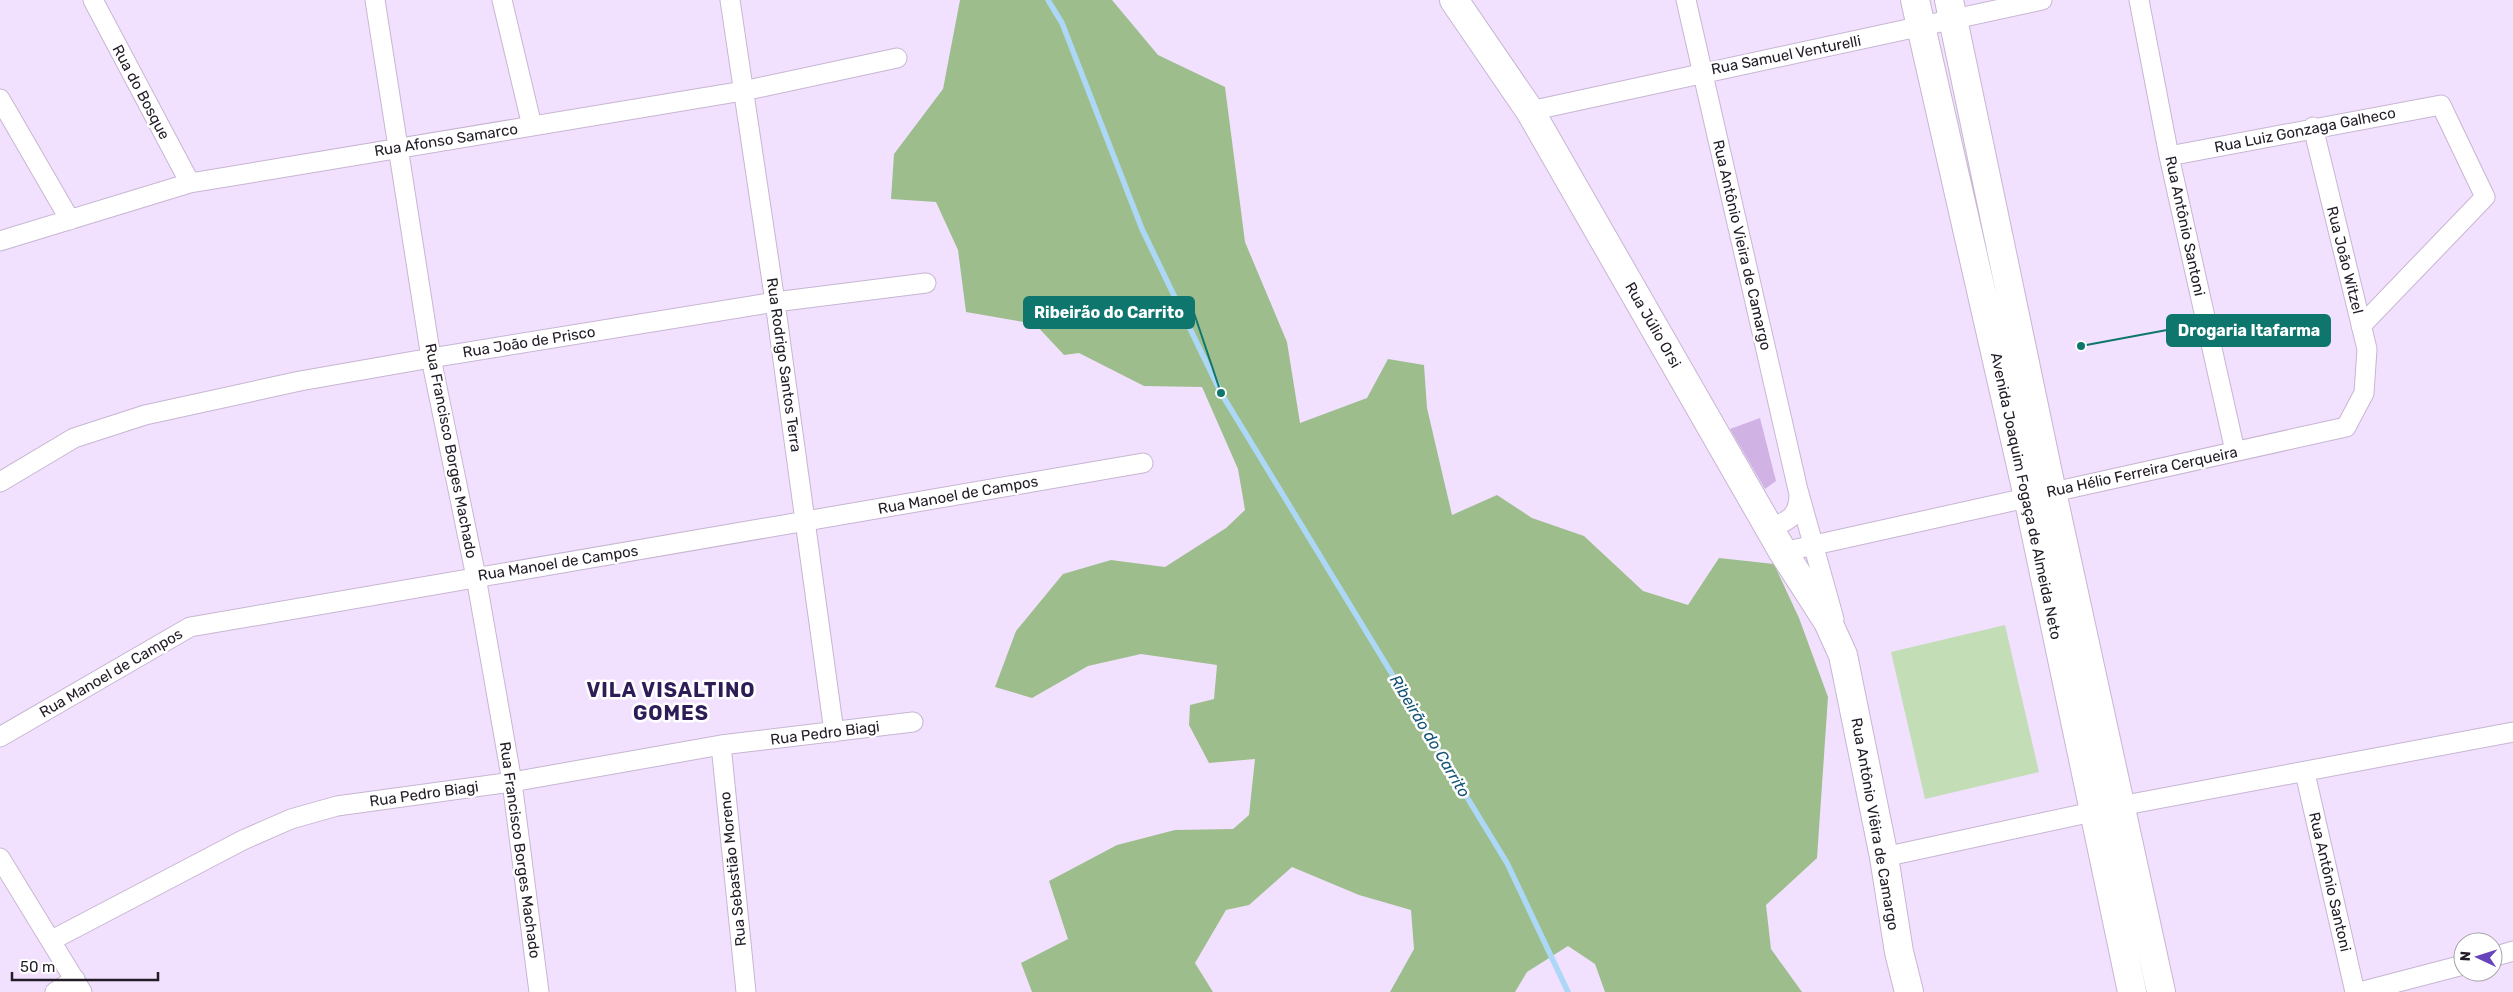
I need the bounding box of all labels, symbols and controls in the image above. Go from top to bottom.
street label: Rua Samuel Venturelli [1710,32,1862,78]
street label: Rua do Bosque [108,42,174,142]
street label: Rua Luiz Gonzaga Galheco [2213,104,2397,156]
street label: Rua Afonso Samarco [373,120,519,160]
street label: Rua Antônio Vieira de Camargo [1709,138,1775,352]
street label: Rua Antônio Santoni [2161,154,2209,298]
street label: Rua João Witzel [2323,204,2367,316]
street label: Rua Rodrigo Santos Terra [763,277,805,453]
street label: Rua Júlio Orsi [1621,279,1685,371]
callout: Ribeirão do Carrito [1024,297,1194,328]
text: Ribeirão do Carrito [1034,303,1184,322]
callout: Drogaria Itafarma [2167,315,2330,346]
text: Drogaria Itafarma [2178,321,2320,340]
street label: Rua João de Prisco [461,323,597,361]
street label: Rua Francisco Borges Machado [421,342,481,560]
street label: Avenida Joaquim Fogaça de Almeida Neto [1987,351,2065,641]
street label: Rua Hélio Ferreira Cerqueira [2045,443,2239,501]
street label: Rua Manoel de Campos [877,472,1040,518]
street label: Rua Manoel de Campos [476,541,640,585]
street label: Rua Manoel de Campos [36,624,186,721]
water label: Ribeirão do Carrito [1386,671,1474,801]
district label: VILA VISALTINO GOMES [586,678,756,725]
street label: Rua Antônio Viêira de Camargo [1847,716,1903,932]
street label: Rua Pedro Biagi [769,717,881,749]
street label: Rua Francisco Borges Machado [496,740,544,960]
street label: Rua Pedro Biagi [368,777,480,811]
street label: Rua Sebastião Moreno [716,791,750,947]
street label: Rua Antônio Santoni [2305,810,2355,954]
north arrow [2453,932,2503,982]
scale bar [12,950,159,982]
text: N [2457,951,2474,962]
text: 50 m [20,958,55,976]

